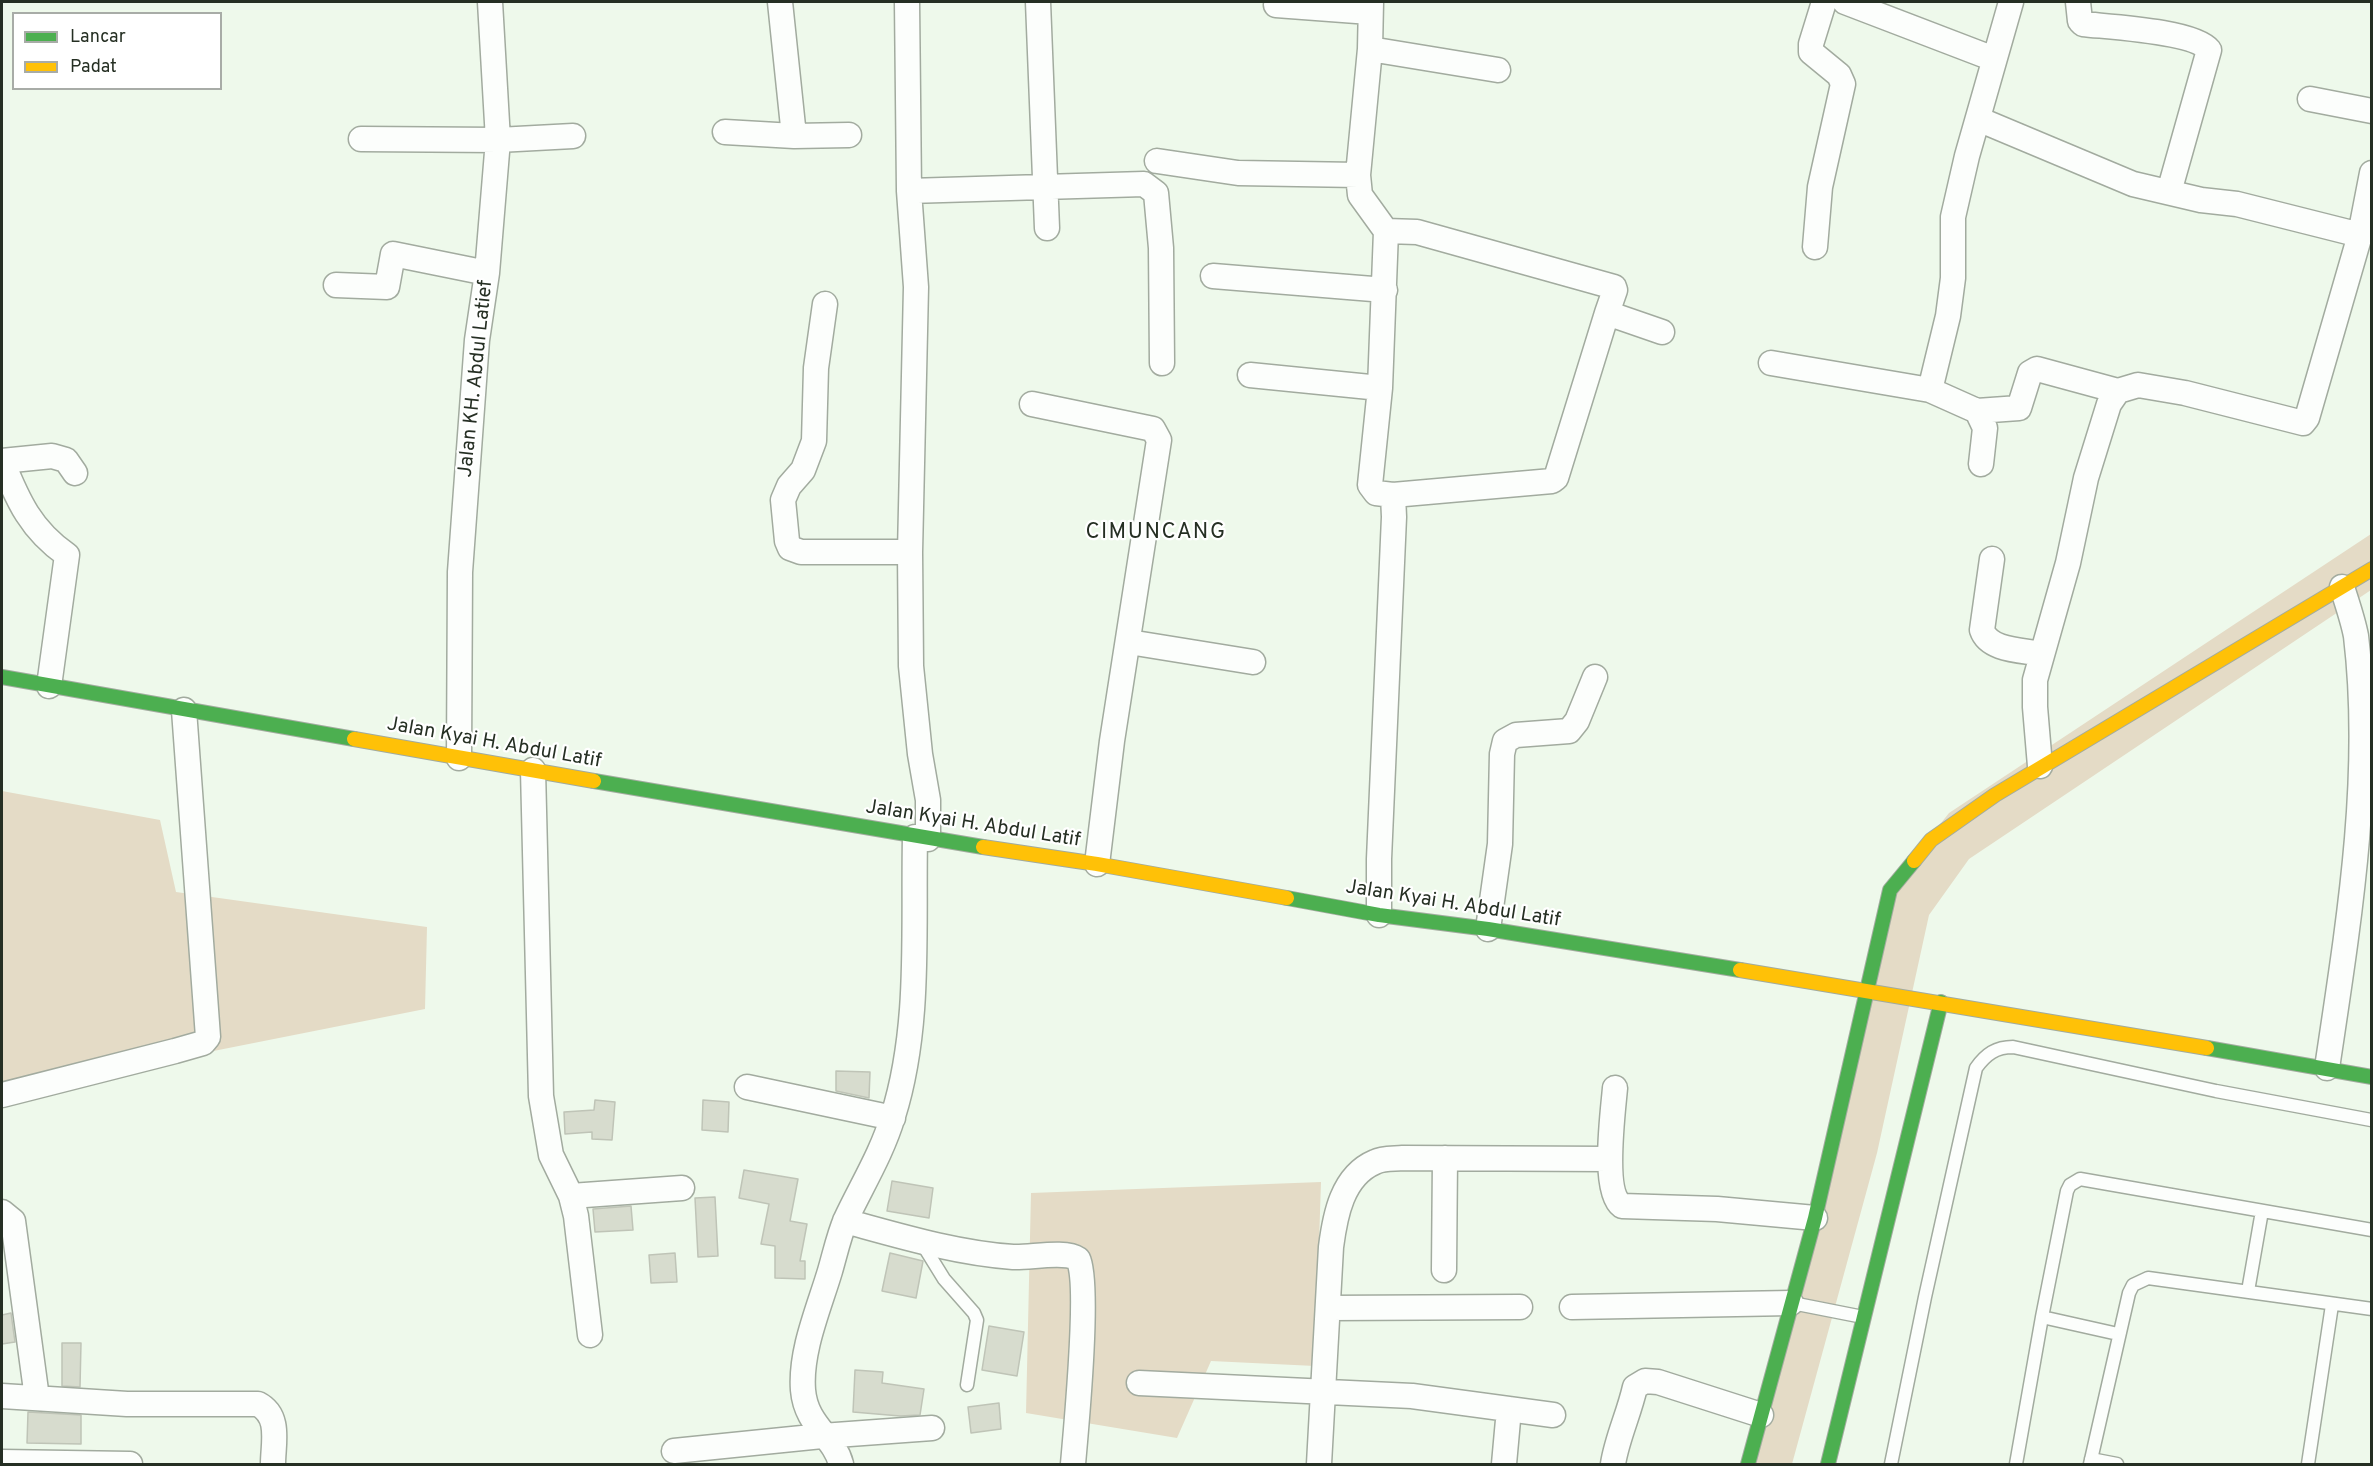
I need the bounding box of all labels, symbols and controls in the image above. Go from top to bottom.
legend [12,12,222,90]
text: Lancar [70,26,126,49]
text: Padat [70,56,117,79]
street label: Jalan KH. Abdul Latief [455,279,499,479]
district label: CIMUNCANG [1085,521,1227,547]
street label: Jalan Kyai H. Abdul Latif [385,713,603,775]
street label: Jalan Kyai H. Abdul Latif [864,796,1082,854]
street label: Jalan Kyai H. Abdul Latif [1344,876,1562,934]

